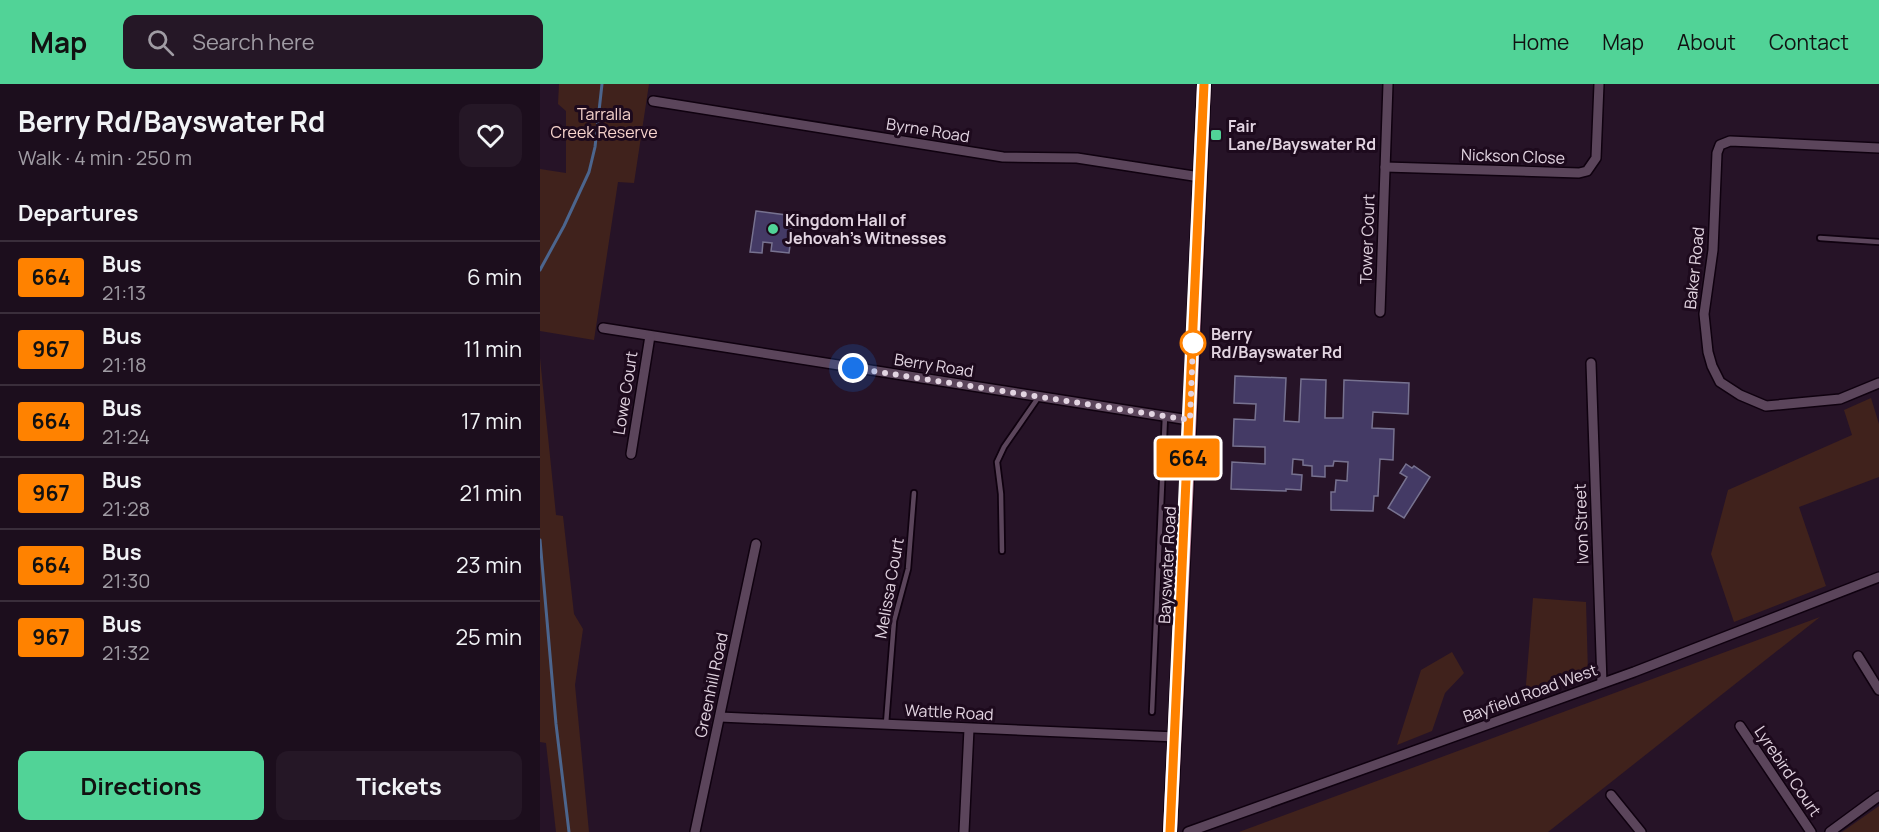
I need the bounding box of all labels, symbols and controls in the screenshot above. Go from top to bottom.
search box [123,15,543,69]
text: Map [30,23,87,61]
icon: search [144,26,177,59]
text: Search here [192,27,315,57]
text: Home [1512,28,1569,56]
text: Map [1602,28,1644,56]
text: About [1677,28,1736,56]
text: Contact [1769,28,1849,56]
text: Berry Rd/Bayswater Rd [18,102,325,140]
park label: Tarralla Creek Reserve [550,103,658,143]
button: heart [459,104,522,167]
street label: Byrne Road [885,113,971,147]
place label: Fair Lane/Bayswater Rd [1228,115,1376,155]
marker: Fair Lane/Bayswater Rd [1209,128,1223,142]
street label: Nickson Close [1461,143,1565,169]
text: Walk · 4 min · 250 m [18,144,192,171]
street label: Tower Court [1354,194,1380,284]
text: Departures [18,198,138,228]
place label: Kingdom Hall of Jehovah's Witnesses [785,209,947,249]
marker: Kingdom Hall of Jehovah's Witnesses [766,222,780,236]
street label: Baker Road [1679,226,1709,310]
text: Bus [102,249,142,279]
text: 6 min [467,262,522,292]
text: 664 [32,263,70,291]
text: 21:13 [102,279,146,306]
text: Bus [102,321,142,351]
place label: Berry Rd/Bayswater Rd [1211,323,1342,363]
marker: Berry Rd/Bayswater Rd [1180,330,1206,356]
text: 11 min [464,334,522,364]
text: 967 [32,335,70,363]
street label: Berry Road [893,348,975,382]
street label: Lowe Court [608,350,642,436]
text: 21:18 [102,351,147,378]
your location [838,353,868,383]
text: Bus [102,393,142,423]
text: 17 min [461,406,522,436]
text: 664 [32,407,70,435]
text: 21:24 [102,423,150,450]
line badge: 664 [1154,438,1222,478]
text: 664 [1169,444,1207,472]
text: Bus [102,465,142,495]
text: 21 min [460,478,522,508]
text: 967 [32,479,70,507]
street label: Ivon Street [1569,483,1593,565]
text: 21:28 [102,495,150,522]
street label: Bayswater Road [1153,506,1181,624]
street label: Melissa Court [869,536,909,640]
text: Bus [102,537,142,567]
text: 23 min [456,550,522,580]
text: 664 [32,551,70,579]
text: 21:30 [102,567,150,594]
text: Bus [102,609,142,639]
text: 25 min [455,622,522,652]
text: 967 [32,623,70,651]
street label: Greenhill Road [689,631,733,739]
text: 21:32 [102,639,150,666]
street label: Bayfield Road West [1460,658,1600,728]
street label: Wattle Road [904,699,994,725]
street label: Lyrebird Court [1750,721,1826,821]
button: Directions [18,751,264,820]
button: Tickets [276,751,522,820]

